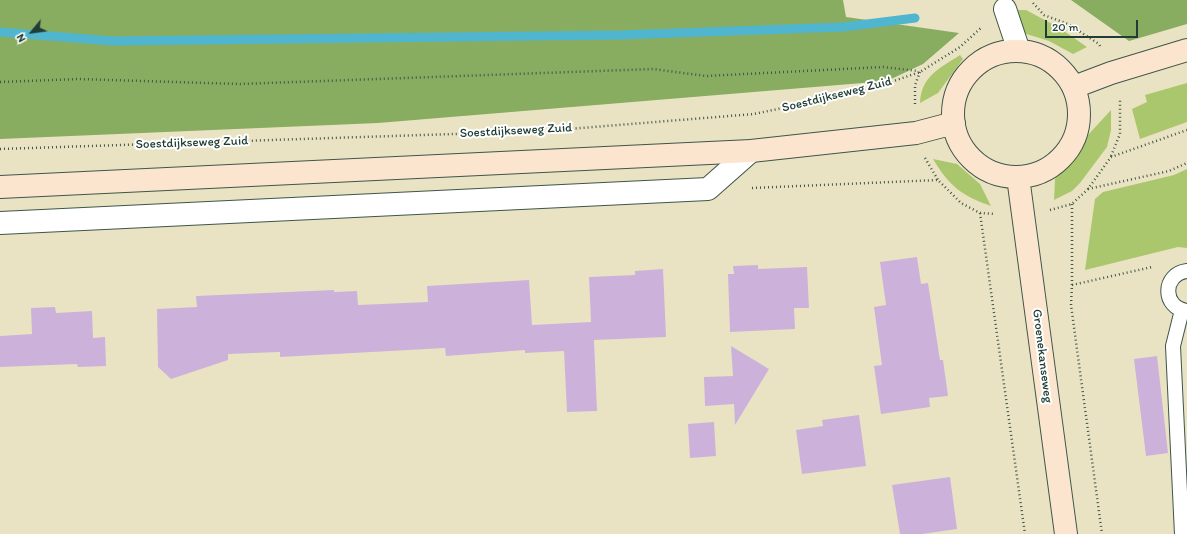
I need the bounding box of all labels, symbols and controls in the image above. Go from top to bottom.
north arrow [12,12,52,52]
scale bar [1047,12,1140,38]
text: 20 m [1052,20,1079,34]
text: N [14,32,29,44]
street label: Soestdijkseweg Zuid [780,74,894,116]
street label: Soestdijkseweg Zuid [459,120,573,142]
street label: Soestdijkseweg Zuid [135,133,249,153]
street label: Groenekanseweg [1028,308,1056,404]

